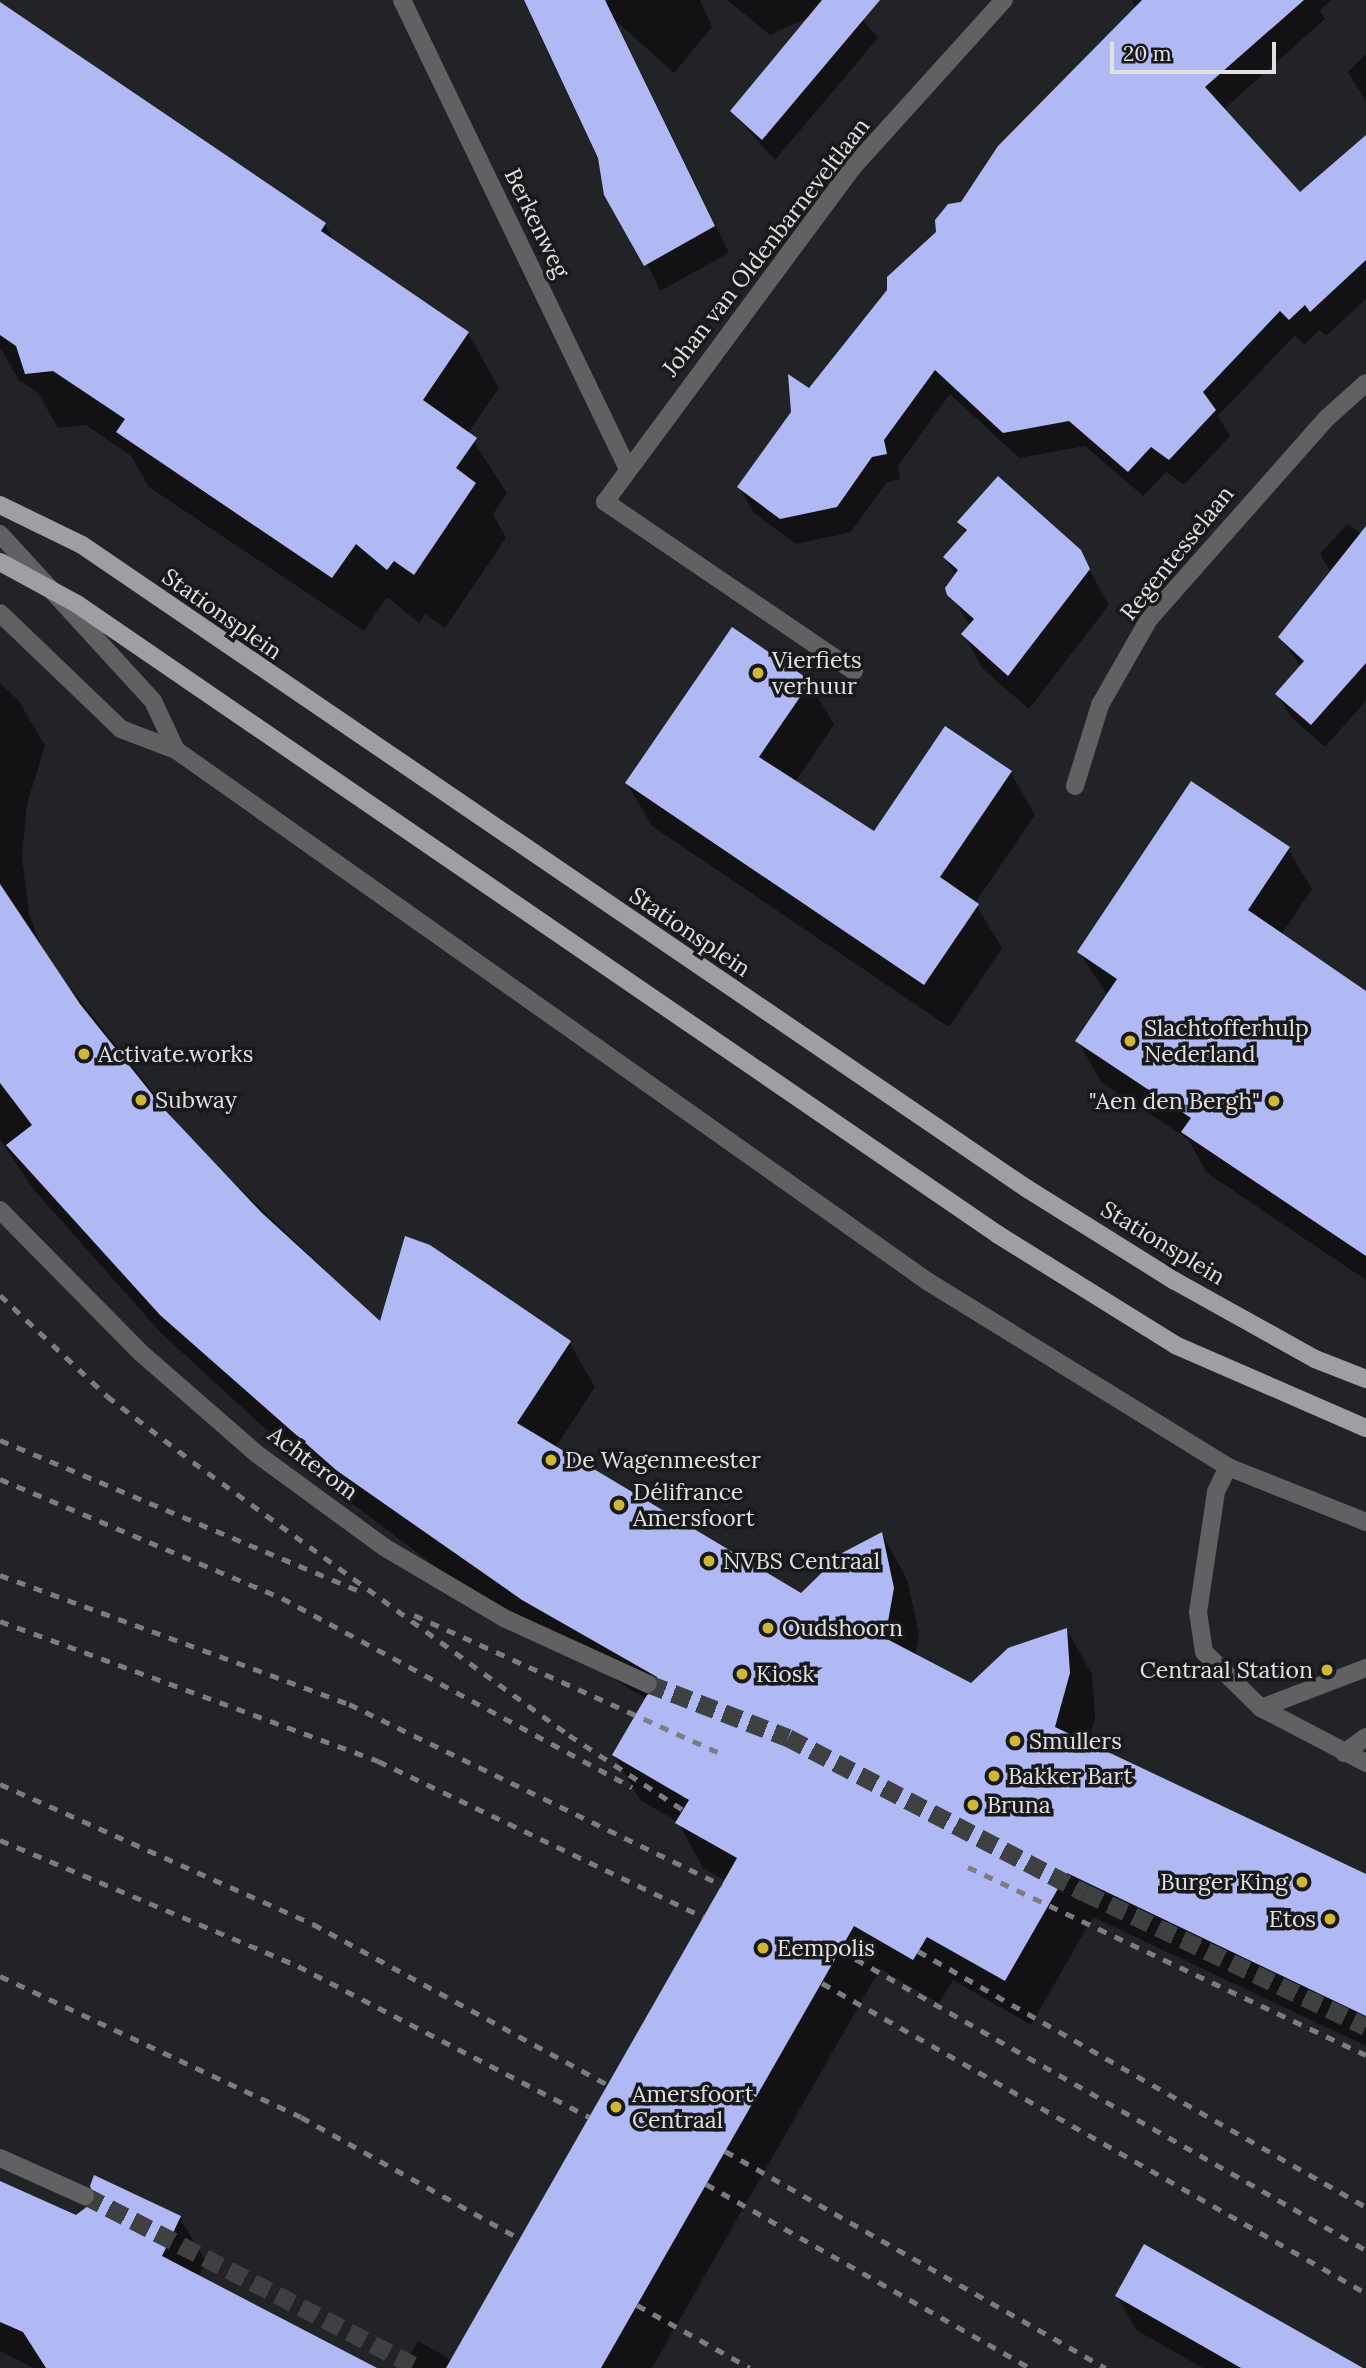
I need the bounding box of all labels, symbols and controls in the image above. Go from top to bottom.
scale bar [1114,28,1280,72]
text: 20 m [1123,40,1172,67]
street label: Johan van Oldenbarneveltlaan [657,112,875,382]
street label: Berkenweg [499,164,575,282]
street label: Regentesselaan [1114,480,1240,626]
street label: Stationsplein [157,563,287,665]
place label: Vierfiets verhuur [772,646,862,700]
marker: Vierfiets verhuur [750,665,766,681]
street label: Stationsplein [624,881,756,983]
place label: Slachtofferhulp Nederland [1144,1014,1309,1068]
marker: Slachtofferhulp Nederland [1122,1033,1138,1049]
place label: Activate.works [98,1040,253,1068]
marker: Activate.works [76,1046,92,1062]
place label: Subway [155,1086,237,1114]
place label: "Aen den Bergh" [1089,1087,1260,1115]
marker: Subway [133,1092,149,1108]
marker: "Aen den Bergh" [1266,1093,1282,1109]
street label: Stationsplein [1096,1195,1230,1291]
street label: Achterom [263,1420,363,1506]
place label: De Wagenmeester [565,1446,761,1474]
marker: De Wagenmeester [543,1452,559,1468]
place label: Délifrance Amersfoort [633,1478,755,1532]
marker: Délifrance Amersfoort [611,1497,627,1513]
place label: NVBS Centraal [723,1547,880,1575]
marker: NVBS Centraal [701,1553,717,1569]
place label: Oudshoorn [782,1614,903,1642]
marker: Oudshoorn [760,1620,776,1636]
place label: Centraal Station [1140,1656,1313,1684]
place label: Kiosk [756,1660,815,1688]
marker: Centraal Station [1319,1662,1335,1678]
marker: Kiosk [734,1666,750,1682]
place label: Smullers [1029,1727,1122,1755]
marker: Smullers [1007,1733,1023,1749]
place label: Bakker Bart [1008,1762,1132,1790]
marker: Bakker Bart [986,1768,1002,1784]
place label: Bruna [987,1791,1051,1819]
marker: Bruna [965,1797,981,1813]
place label: Burger King [1160,1868,1288,1896]
marker: Burger King [1294,1874,1310,1890]
place label: Etos [1269,1905,1316,1933]
marker: Etos [1322,1911,1338,1927]
place label: Eempolis [777,1934,875,1962]
marker: Eempolis [755,1940,771,1956]
place label: Amersfoort Centraal [632,2080,754,2134]
marker: Amersfoort Centraal [606,2097,626,2117]

